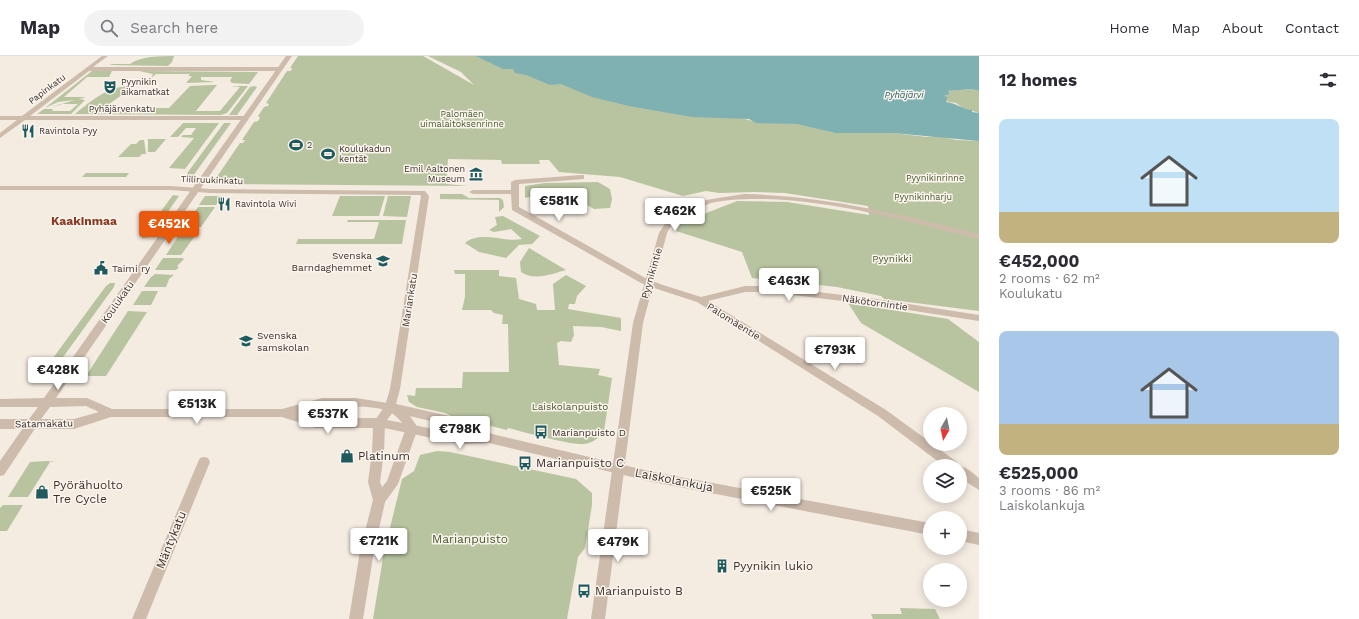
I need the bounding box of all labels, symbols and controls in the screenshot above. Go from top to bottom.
search box [84,10,364,46]
text: Map [20,16,60,39]
icon: search [98,17,120,39]
text: Search here [130,19,218,37]
text: Home [1109,20,1149,36]
text: Map [1171,20,1200,36]
text: About [1222,20,1263,36]
text: Contact [1285,20,1339,36]
icon: filters [1317,69,1339,91]
text: 12 homes [999,70,1077,90]
street label: Papinkatu [27,72,67,106]
place label: Pyynikin aikamatkat [121,77,170,97]
theatre icon: Pyynikin aikamatkat [102,79,118,95]
water label: Pyhäjärvi [884,90,924,100]
street label: Pyhäjärvenkatu [89,104,155,114]
park label: Palomäen uimalaitoksenrinne [420,109,504,129]
restaurant icon: Ravintola Pyy [20,123,36,139]
place label: Ravintola Pyy [39,126,98,136]
sports icon: 2 [288,137,304,153]
place label: 2 [307,140,312,150]
place label: Koulukadun kentät [339,144,391,164]
icon: home [1133,145,1205,217]
sports icon: Koulukadun kentät [320,146,336,162]
place label: Emil Aaltonen Museum [404,164,465,184]
museum icon: Emil Aaltonen Museum [468,166,484,182]
park label: Pyynikinrinne [906,173,964,183]
street label: Tiiliruukinkatu [181,174,243,186]
pin: €581K [531,188,587,222]
park label: Pyynikinharju [894,192,952,202]
text: €581K [539,193,579,208]
restaurant icon: Ravintola Wivi [216,196,232,212]
pin: €462K [647,198,703,232]
place label: Ravintola Wivi [235,199,296,209]
text: €462K [654,203,696,218]
pin: €452K [141,211,197,245]
district label: Kaakinmaa [51,214,117,228]
text: €452K [148,216,190,231]
street label: Pyynikintie [639,246,664,300]
place label: Svenska Barndaghemmet [291,250,373,273]
text: €452,000 [999,251,1080,271]
school or university icon: Svenska Barndaghemmet [375,253,391,269]
park label: Pyynikki [872,253,912,264]
public building icon: Taimi ry [93,260,109,276]
place label: Taimi ry [112,263,151,274]
pin: €463K [761,268,817,302]
text: 2 rooms · 62 m² [999,271,1100,286]
street label: Mariankatu [400,272,419,328]
text: €463K [768,273,810,288]
street label: Koulukatu [99,279,136,325]
text: Koulukatu [999,286,1063,301]
street label: Näkötornintie [841,292,909,313]
street label: Palomäentie [705,301,763,342]
place label: Svenska samskolan [257,330,309,353]
school or university icon: Svenska samskolan [238,333,254,349]
pin: €793K [807,337,863,371]
text: €793K [814,342,856,357]
pin: €428K [30,357,86,391]
icon: home [1133,357,1205,429]
text: €428K [37,362,79,377]
pin: €513K [169,391,225,425]
text: €513K [177,396,217,411]
pin: €537K [300,401,356,435]
park label: Laiskolanpuisto [532,401,608,412]
text: €537K [308,406,348,421]
north arrow [923,407,967,451]
map controls [923,407,967,607]
pin: €798K [432,416,488,450]
street label: Satamakatu [15,417,73,430]
text: €798K [439,421,481,436]
bus stop icon: Marianpuisto D [533,424,549,440]
place label: Marianpuisto D [552,427,626,438]
shop icon: Platinum [339,448,355,464]
place label: Platinum [358,449,410,463]
bus stop icon: Marianpuisto C [517,455,533,471]
place label: Marianpuisto C [536,456,624,470]
button: layers [923,459,967,503]
text: €525,000 [999,463,1079,483]
street label: Laiskolankuja [634,466,714,494]
place label: Pyörähuolto Tre Cycle [53,478,123,506]
pin: €525K [743,478,799,512]
text: €525K [750,483,792,498]
text: 3 rooms · 86 m² [999,483,1100,498]
shop icon: Pyörähuolto Tre Cycle [34,484,50,500]
text: Laiskolankuja [999,498,1085,513]
street label: Mäntykatu [153,509,189,571]
button: + [923,511,967,555]
pin: €721K [351,528,407,562]
pin: €479K [590,529,646,563]
park label: Marianpuisto [432,532,508,546]
text: €721K [359,533,399,548]
text: €479K [597,534,639,549]
building icon: Pyynikin lukio [714,558,730,574]
place label: Pyynikin lukio [733,559,813,573]
button: − [923,563,967,607]
bus stop icon: Marianpuisto B [576,583,592,599]
place label: Marianpuisto B [595,584,683,598]

